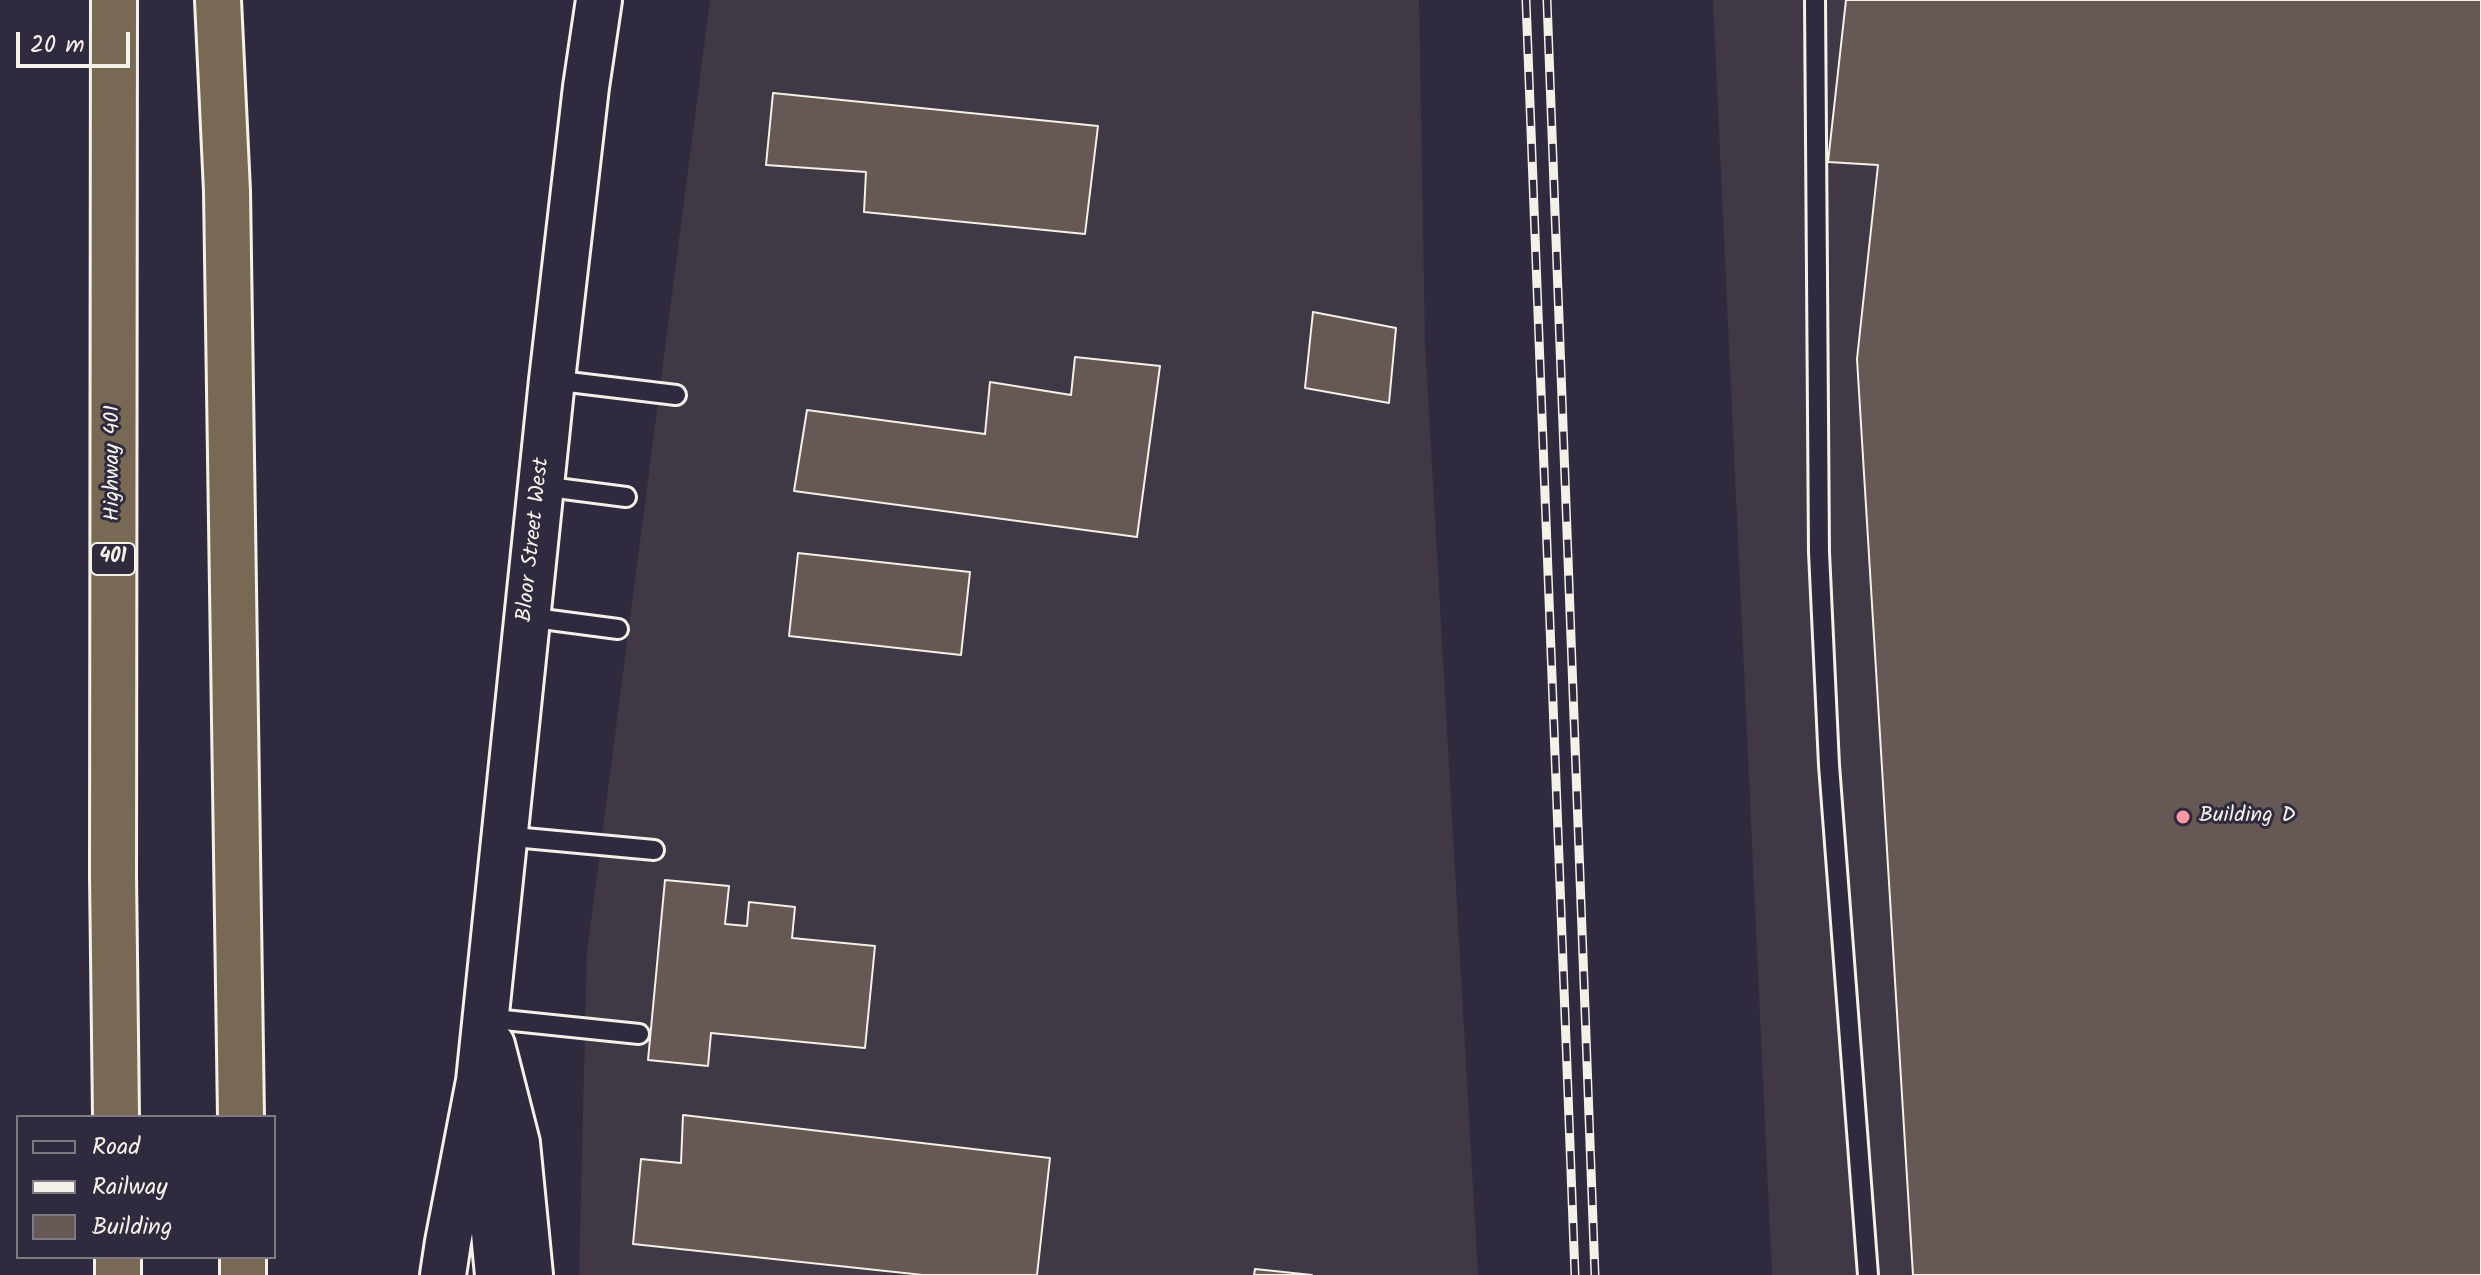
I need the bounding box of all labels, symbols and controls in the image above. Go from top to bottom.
scale bar [20,16,134,66]
text: 20 m [30,26,85,65]
street label: Highway 401 [101,405,127,521]
street label: Bloor Street West [513,457,557,623]
road number: 401 [91,543,135,575]
place label: Building D [2199,804,2296,830]
marker: Building D [2174,808,2192,826]
legend [16,1115,276,1259]
text: Road [92,1128,140,1167]
text: Railway [92,1168,168,1207]
text: Building [92,1208,172,1247]

